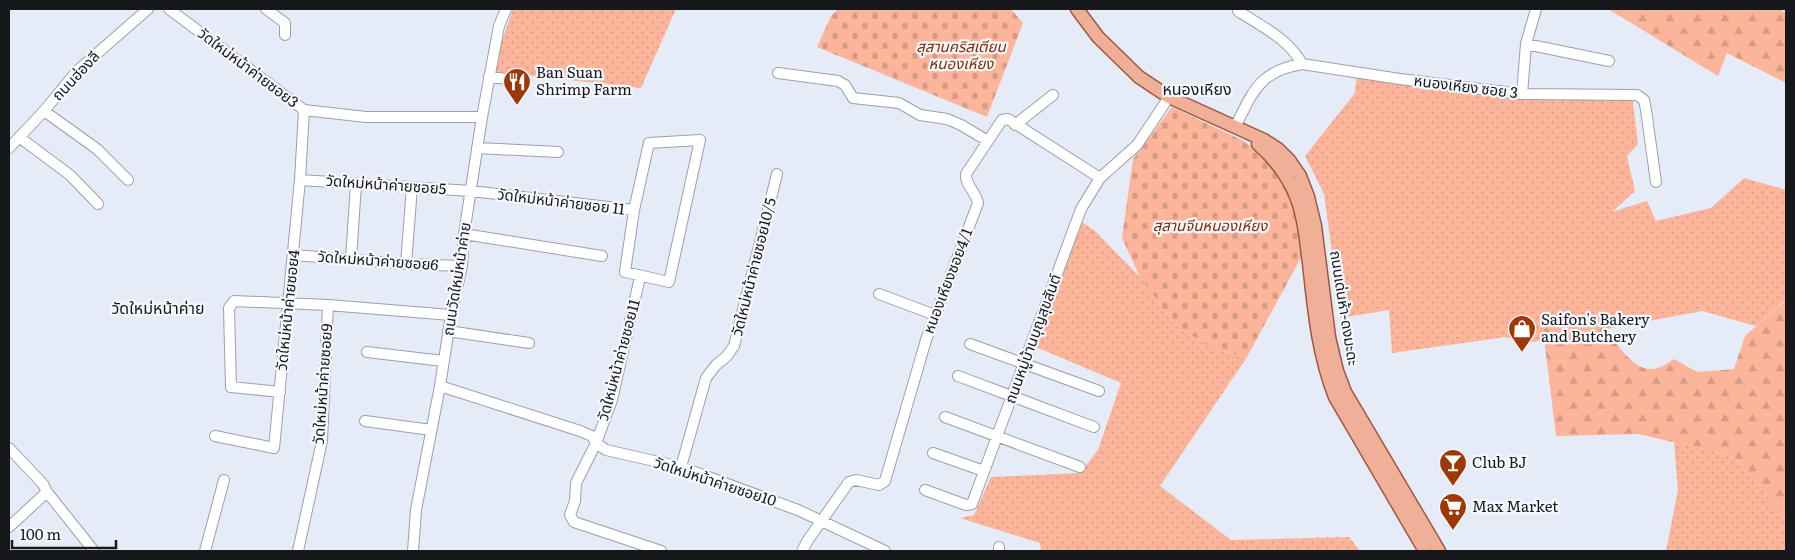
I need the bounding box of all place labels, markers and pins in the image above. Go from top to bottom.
place label: Ban Suan Shrimp Farm [536,60,632,100]
restaurant icon: Ban Suan Shrimp Farm [502,67,532,106]
place label: Saifon's Bakery and Butchery [1541,307,1650,347]
shop icon: Saifon's Bakery and Butchery [1507,314,1537,353]
bar icon: Club BJ [1438,448,1468,487]
place label: Club BJ [1472,450,1527,473]
supermarket icon: Max Market [1438,492,1468,531]
place label: Max Market [1472,494,1558,517]

